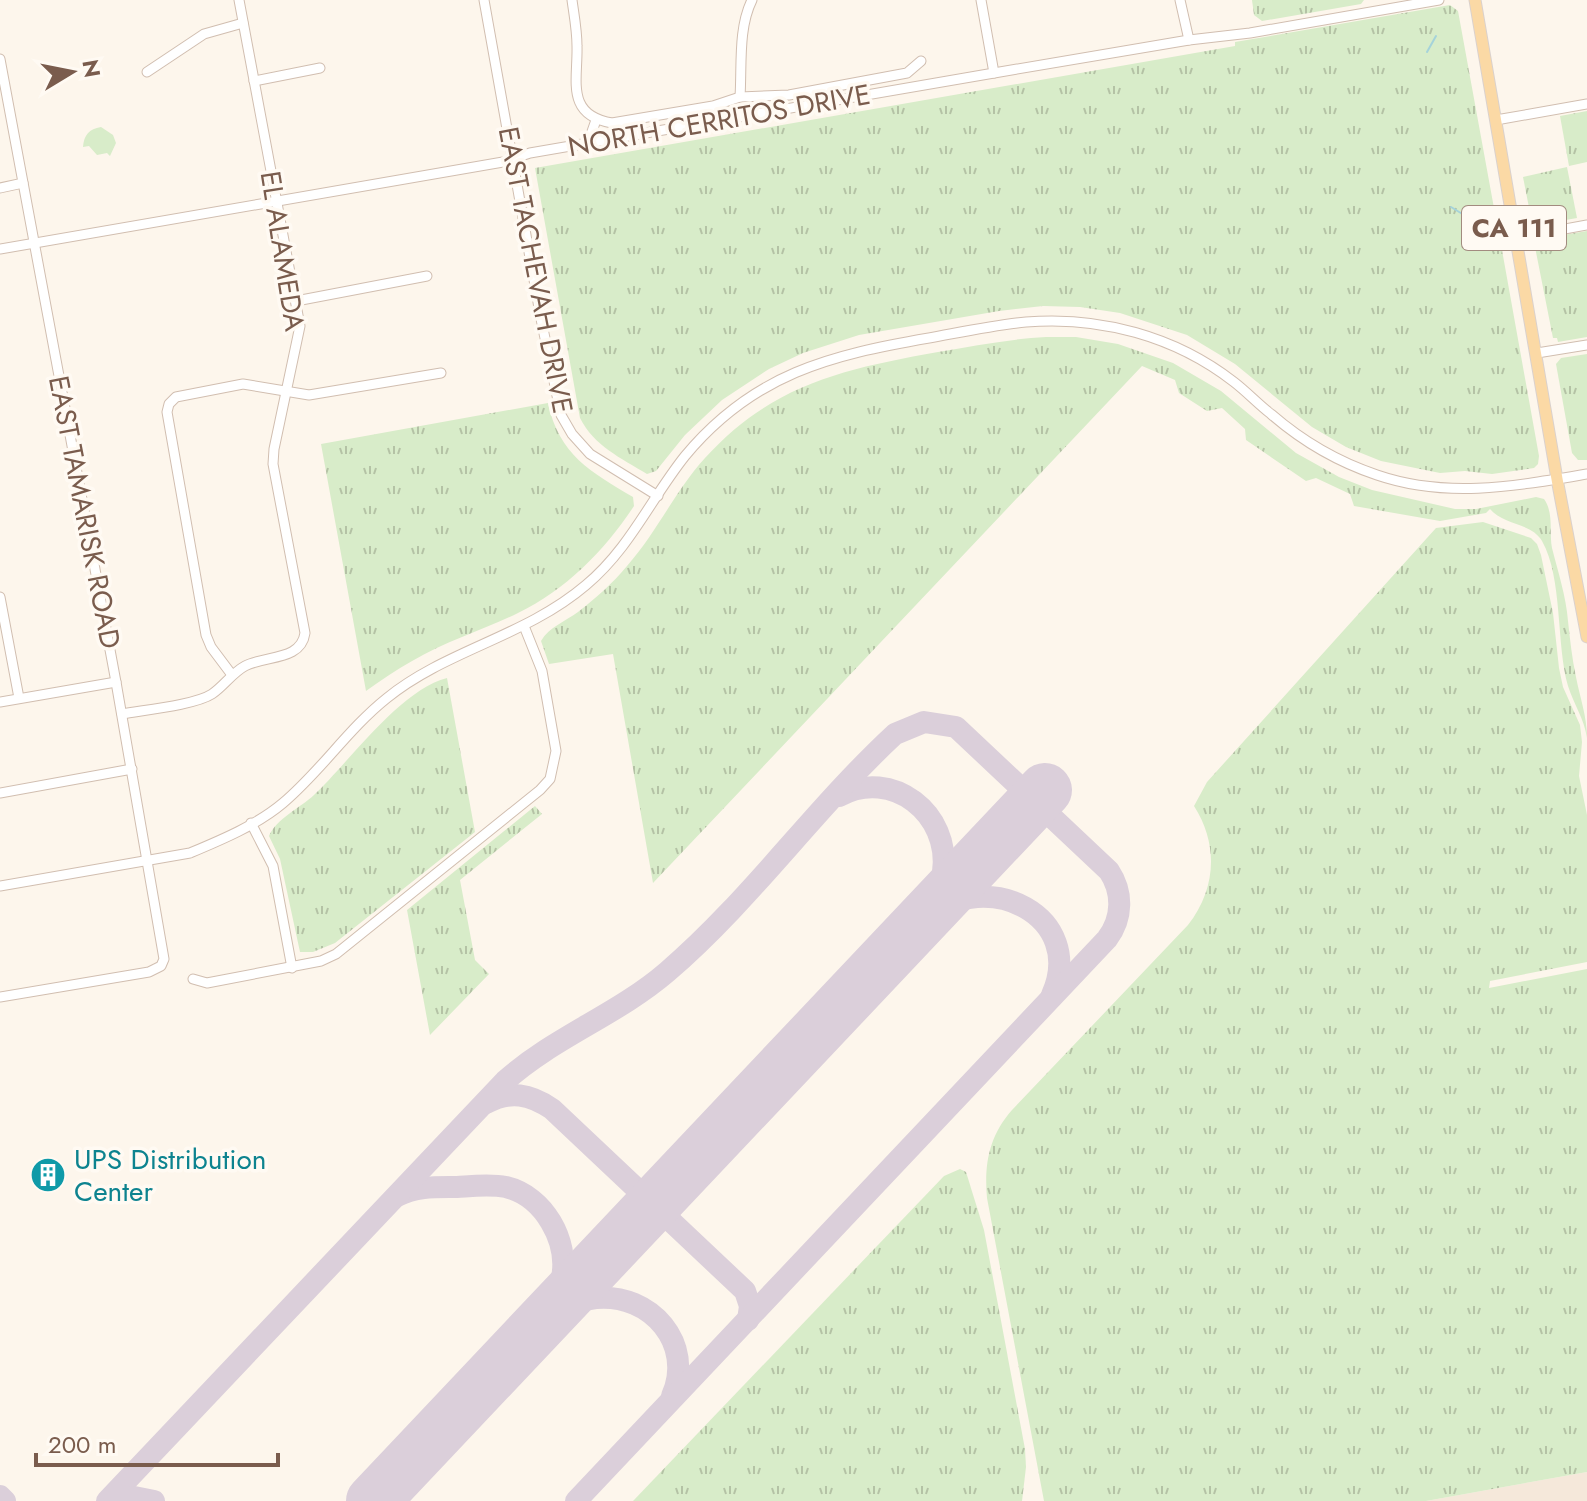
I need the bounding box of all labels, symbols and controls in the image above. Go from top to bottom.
north arrow [32,32,112,112]
text: N [74,57,109,80]
street label: NORTH CERRITOS DRIVE [565,74,874,167]
street label: EAST TACHEVAH DRIVE [488,123,583,417]
street label: EL ALAMEDA [250,168,315,335]
road number: CA 111 [1462,206,1566,250]
street label: EAST TAMARISK ROAD [38,372,131,652]
place label: UPS Distribution Center [74,1139,266,1212]
building icon: UPS Distribution Center [29,1156,67,1194]
scale bar [36,1417,278,1467]
text: 200 m [48,1427,116,1462]

